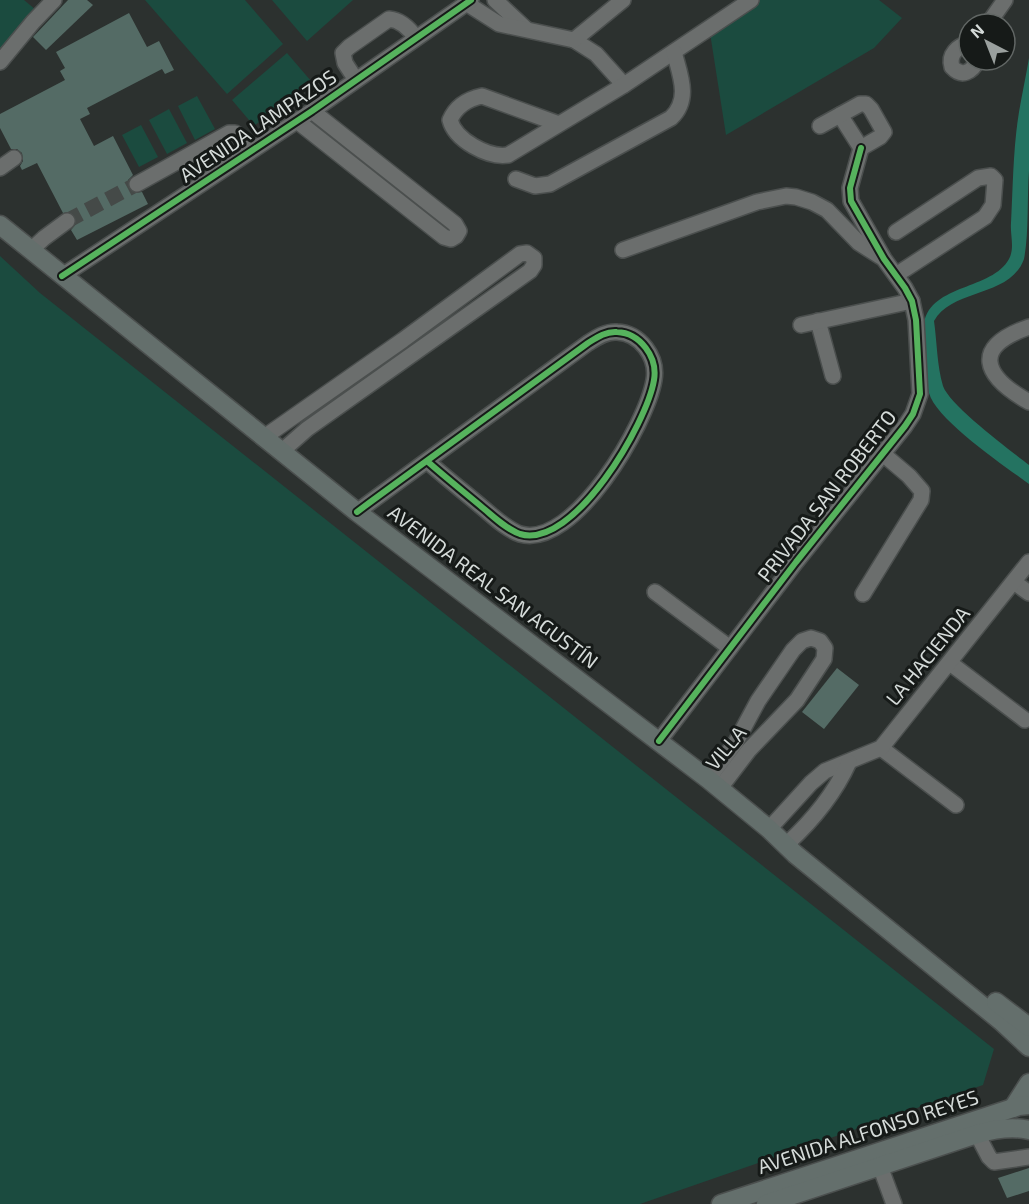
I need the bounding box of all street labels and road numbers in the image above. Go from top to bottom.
street label: AVENIDA LAMPAZOS [175,64,340,186]
street label: PRIVADA SAN ROBERTO [752,405,901,586]
street label: AVENIDA REAL SAN AGUSTÍN [384,499,603,673]
street label: LA HACIENDA [880,601,975,710]
street label: VILLA [700,720,751,774]
street label: AVENIDA ALFONSO REYES [754,1084,981,1178]

